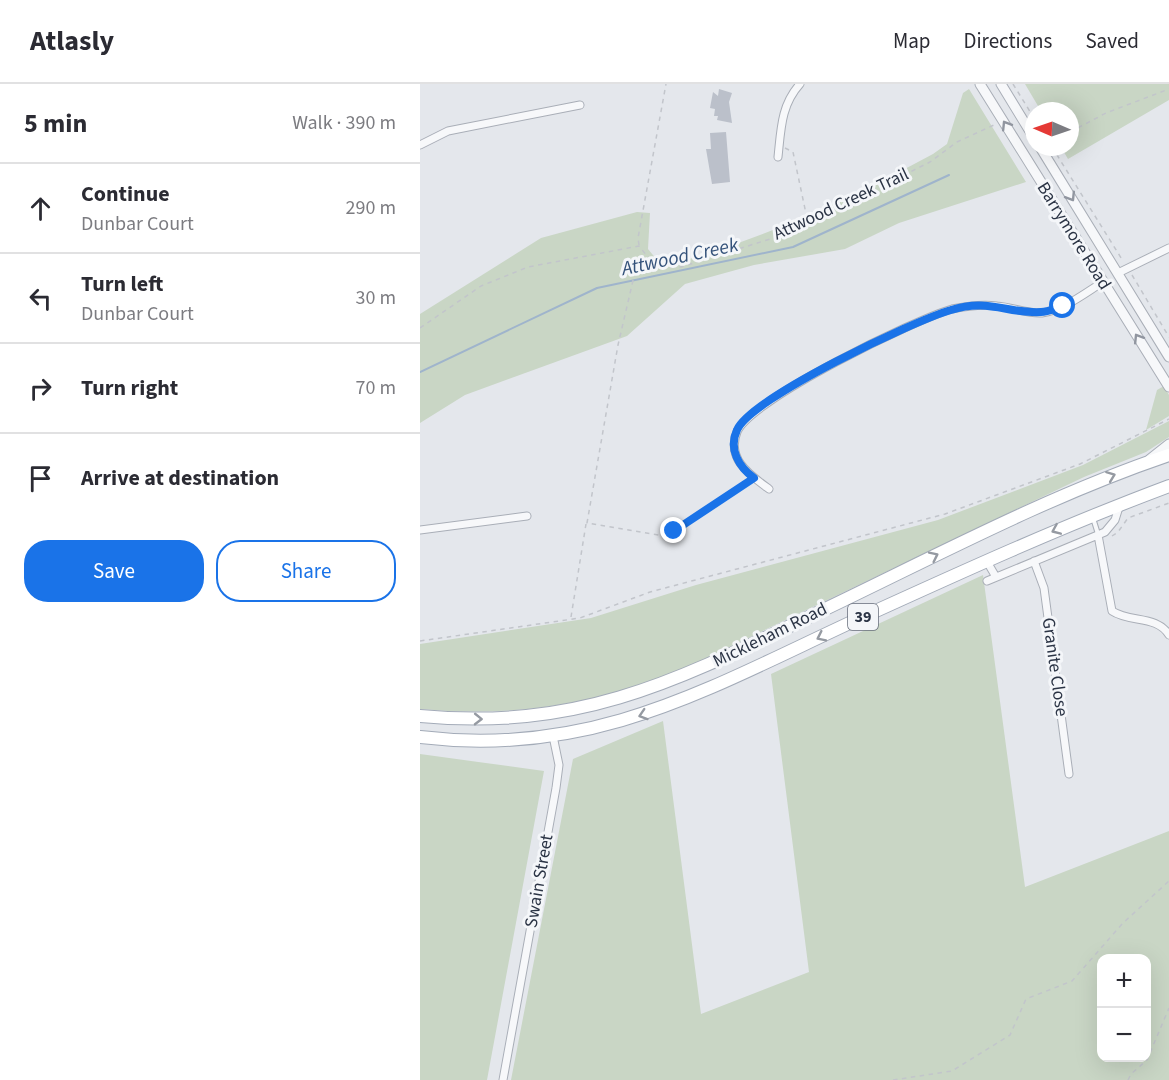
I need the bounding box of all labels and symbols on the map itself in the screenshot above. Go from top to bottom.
north arrow [1025,102,1079,156]
one-way arrow [1003,121,1014,132]
street label: Attwood Creek Trail [769,162,913,246]
street label: Barrymore Road [1031,177,1117,295]
one-way arrow [1063,191,1075,201]
water label: Attwood Creek [617,231,741,283]
route start [1049,292,1075,318]
one-way arrow [1134,334,1145,345]
one-way arrow [1105,471,1116,483]
route end [660,517,686,543]
one-way arrow [1051,522,1062,534]
one-way arrow [927,552,938,564]
street label: Mickleham Road [709,597,831,673]
road number: 39 [848,604,878,630]
street label: Granite Close [1036,616,1074,718]
one-way arrow [817,629,828,641]
one-way arrow [638,708,649,720]
one-way arrow [474,713,483,725]
street label: Swain Street [518,832,560,930]

